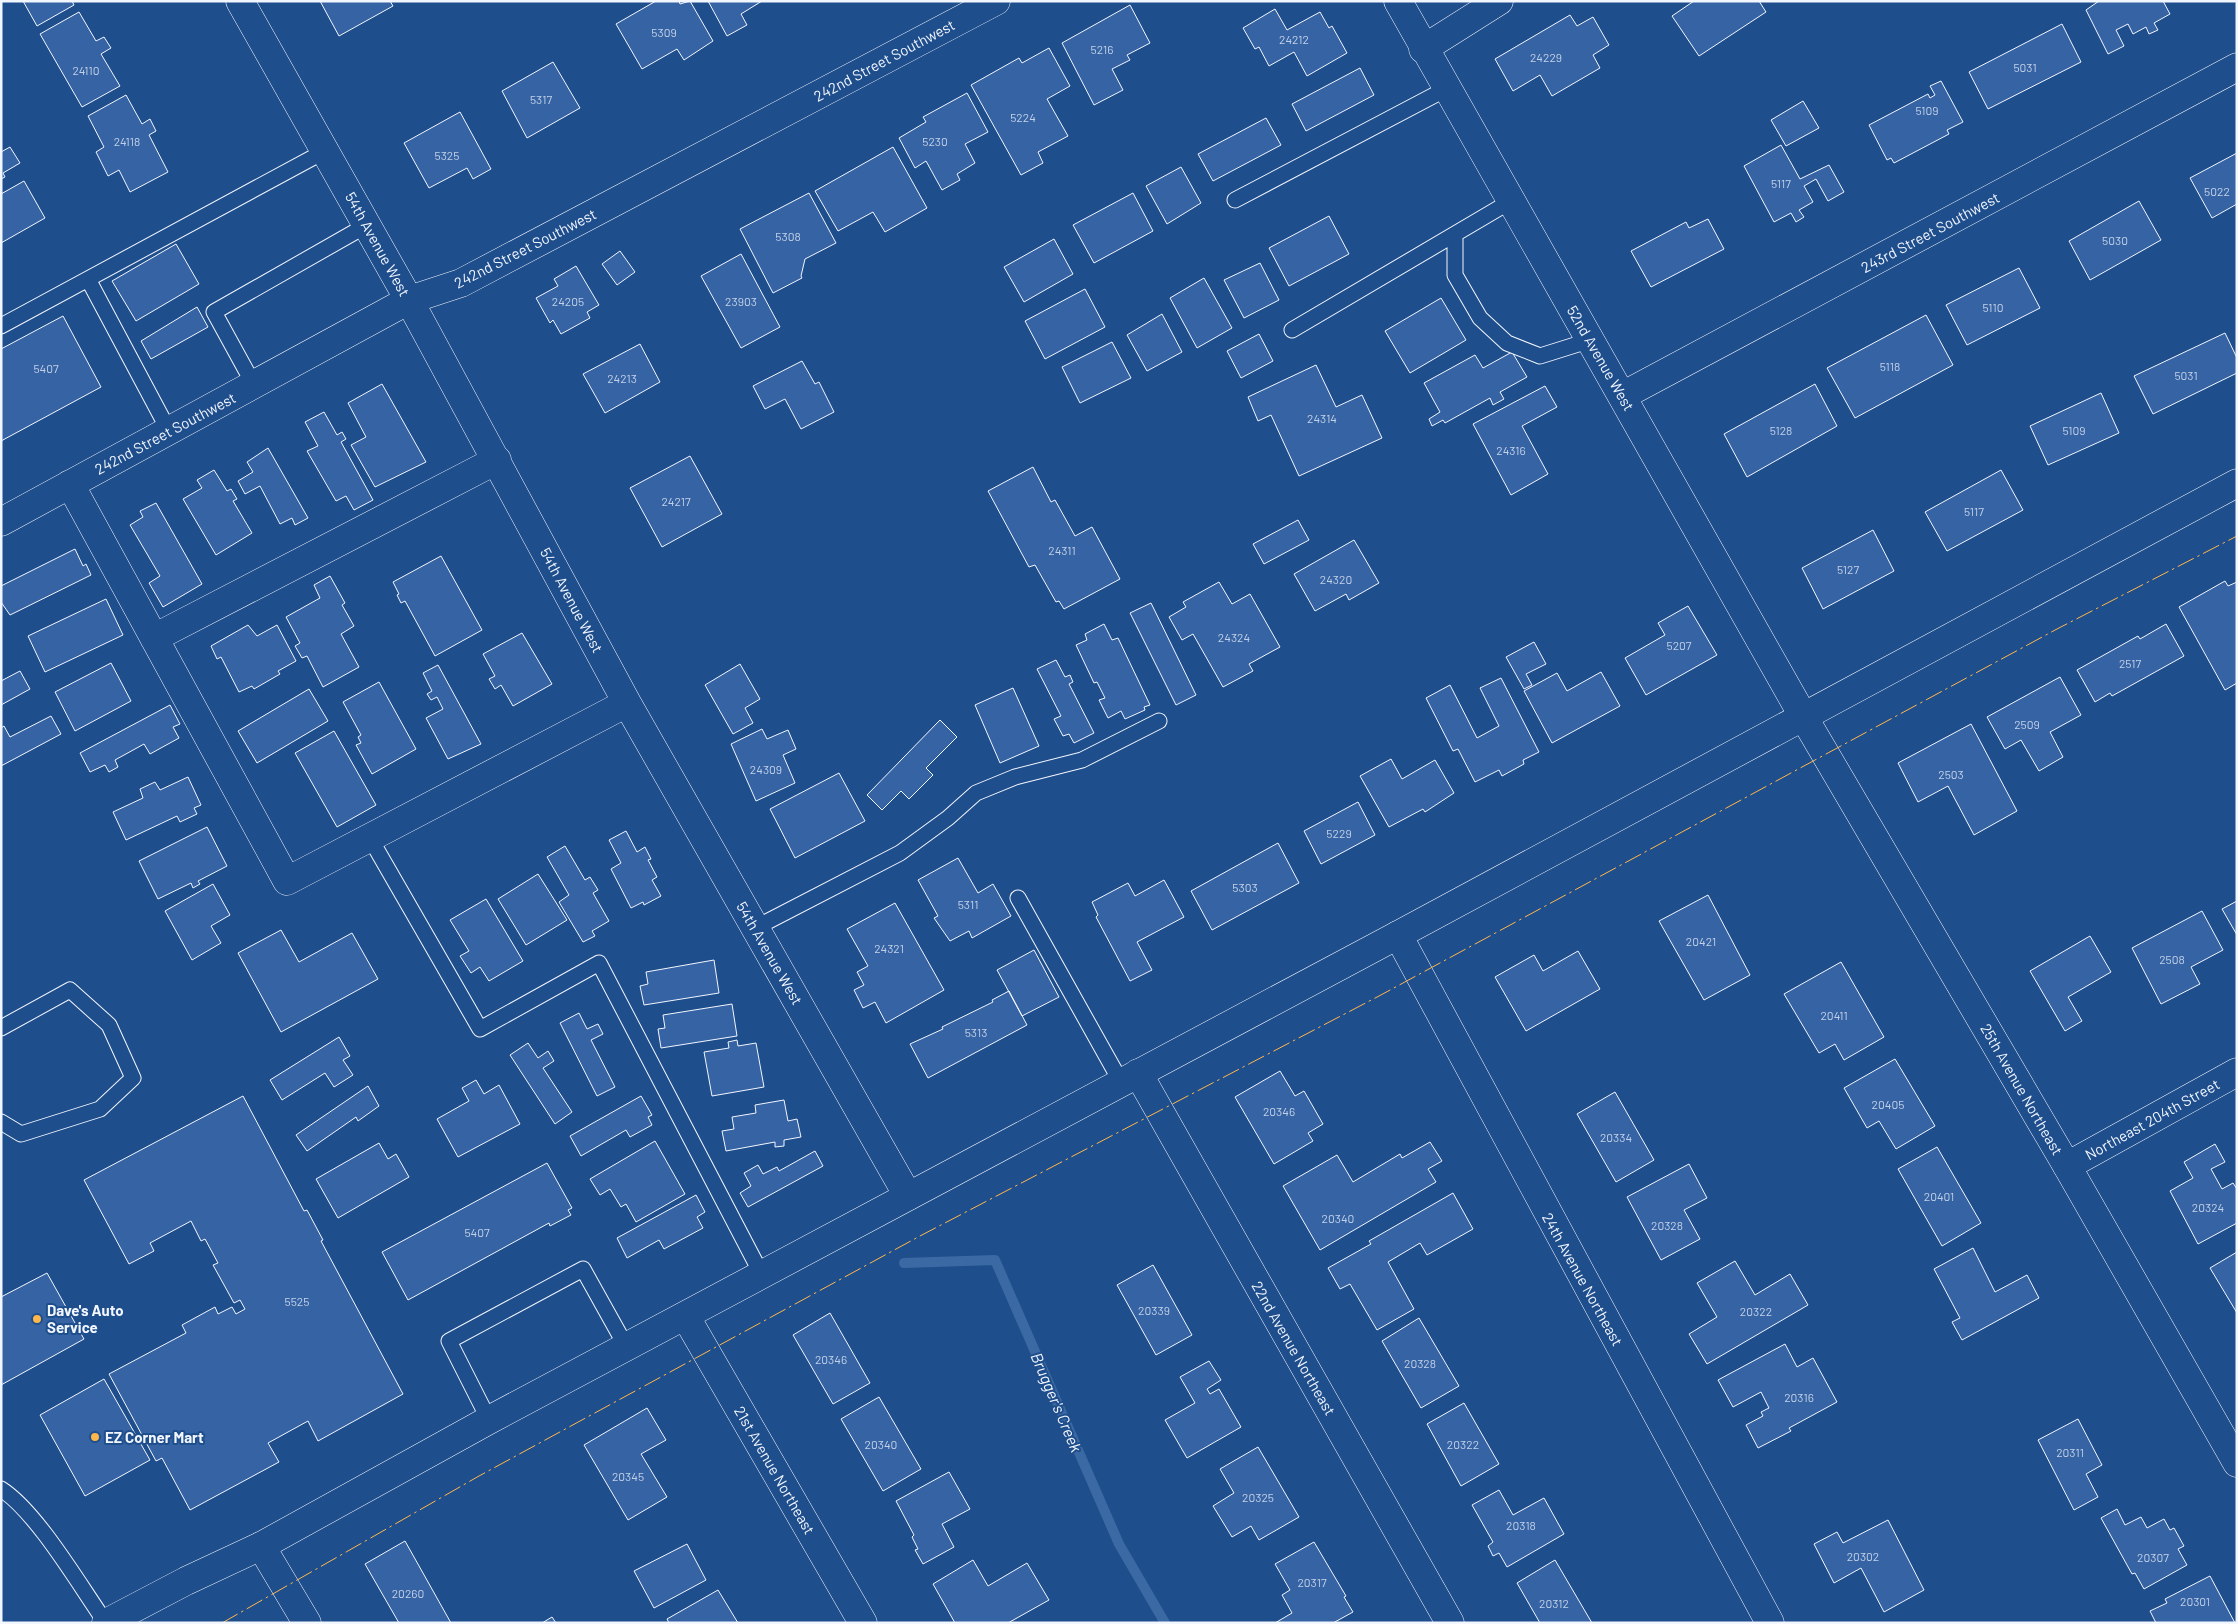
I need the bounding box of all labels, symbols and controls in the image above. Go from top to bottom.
street label: 242nd Street Southwest [810,15,958,105]
house number: 5309 [651,25,677,39]
house number: 24212 [1279,32,1309,46]
house number: 5216 [1091,42,1113,56]
house number: 24229 [1530,50,1562,64]
house number: 5031 [2013,60,2037,74]
house number: 24110 [72,63,100,77]
house number: 5317 [530,92,552,106]
house number: 5109 [1915,103,1939,117]
house number: 5224 [1010,110,1036,124]
house number: 24118 [114,134,140,148]
house number: 5230 [922,134,948,148]
house number: 5325 [435,148,459,162]
house number: 5117 [1771,176,1791,190]
house number: 5022 [2204,184,2230,198]
street label: 243rd Street Southwest [1858,188,2002,276]
street label: 54th Avenue West [342,189,414,299]
street label: 242nd Street Southwest [451,204,599,292]
house number: 5308 [775,229,801,243]
house number: 5030 [2102,233,2128,247]
house number: 24205 [552,294,584,308]
house number: 23903 [725,294,757,308]
house number: 5110 [1982,300,2004,314]
street label: 52nd Avenue West [1564,302,1638,414]
house number: 5118 [1880,359,1900,373]
house number: 5407 [33,361,59,375]
house number: 5031 [2174,368,2198,382]
house number: 24213 [607,371,637,385]
street label: 242nd Street Southwest [91,388,239,478]
house number: 24314 [1307,411,1337,425]
house number: 5128 [1770,423,1792,437]
house number: 5109 [2062,423,2086,437]
house number: 24316 [1496,443,1526,457]
house number: 24217 [661,494,691,508]
house number: 5117 [1964,504,1984,518]
house number: 24311 [1048,543,1076,557]
street label: 54th Avenue West [537,544,607,656]
house number: 5127 [1837,562,1859,576]
house number: 24320 [1320,572,1352,586]
house number: 24324 [1218,630,1250,644]
house number: 5207 [1666,638,1692,652]
house number: 2517 [2119,656,2141,670]
house number: 2509 [2014,717,2040,731]
house number: 24309 [750,762,782,776]
house number: 2503 [1938,767,1964,781]
house number: 5229 [1326,826,1352,840]
house number: 5303 [1232,880,1258,894]
house number: 5311 [958,897,978,911]
street label: 54th Avenue West [733,898,807,1008]
house number: 20421 [1686,934,1716,948]
house number: 24321 [874,941,904,955]
house number: 2508 [2159,952,2185,966]
house number: 20411 [1820,1008,1848,1022]
street label: 25th Avenue Northeast [1977,1020,2067,1158]
house number: 5313 [965,1025,987,1039]
street label: Northeast 204th Street [2082,1075,2222,1163]
house number: 20405 [1872,1097,1904,1111]
house number: 20346 [1263,1104,1295,1118]
house number: 20334 [1600,1130,1632,1144]
house number: 20401 [1924,1189,1954,1203]
house number: 20324 [2192,1200,2224,1214]
street label: 24th Avenue Northeast [1539,1209,1627,1349]
house number: 20340 [1322,1211,1354,1225]
house number: 20328 [1651,1218,1683,1232]
house number: 5407 [464,1225,490,1239]
street label: 22nd Avenue Northeast [1248,1278,1340,1418]
house number: 5525 [285,1294,309,1308]
place label: Dave's Auto Service [47,1301,124,1336]
house number: 20339 [1138,1303,1170,1317]
house number: 20322 [1740,1304,1772,1318]
marker: Dave's Auto Service [31,1313,43,1325]
water label: Brugger's Creek [1028,1349,1087,1455]
house number: 20346 [815,1352,847,1366]
house number: 20328 [1404,1356,1436,1370]
house number: 20316 [1784,1390,1814,1404]
street label: 21st Avenue Northeast [731,1403,819,1537]
place label: EZ Corner Mart [105,1428,204,1446]
marker: EZ Corner Mart [89,1431,101,1443]
house number: 20340 [865,1437,897,1451]
house number: 20322 [1447,1437,1479,1451]
house number: 20311 [2056,1445,2084,1459]
house number: 20345 [612,1469,644,1483]
house number: 20325 [1242,1490,1274,1504]
house number: 20318 [1506,1518,1536,1532]
house number: 20302 [1847,1549,1879,1563]
house number: 20307 [2137,1550,2169,1564]
house number: 20317 [1297,1575,1327,1589]
house number: 20260 [392,1586,424,1600]
house number: 20301 [2180,1594,2210,1608]
house number: 20312 [1539,1596,1569,1610]

